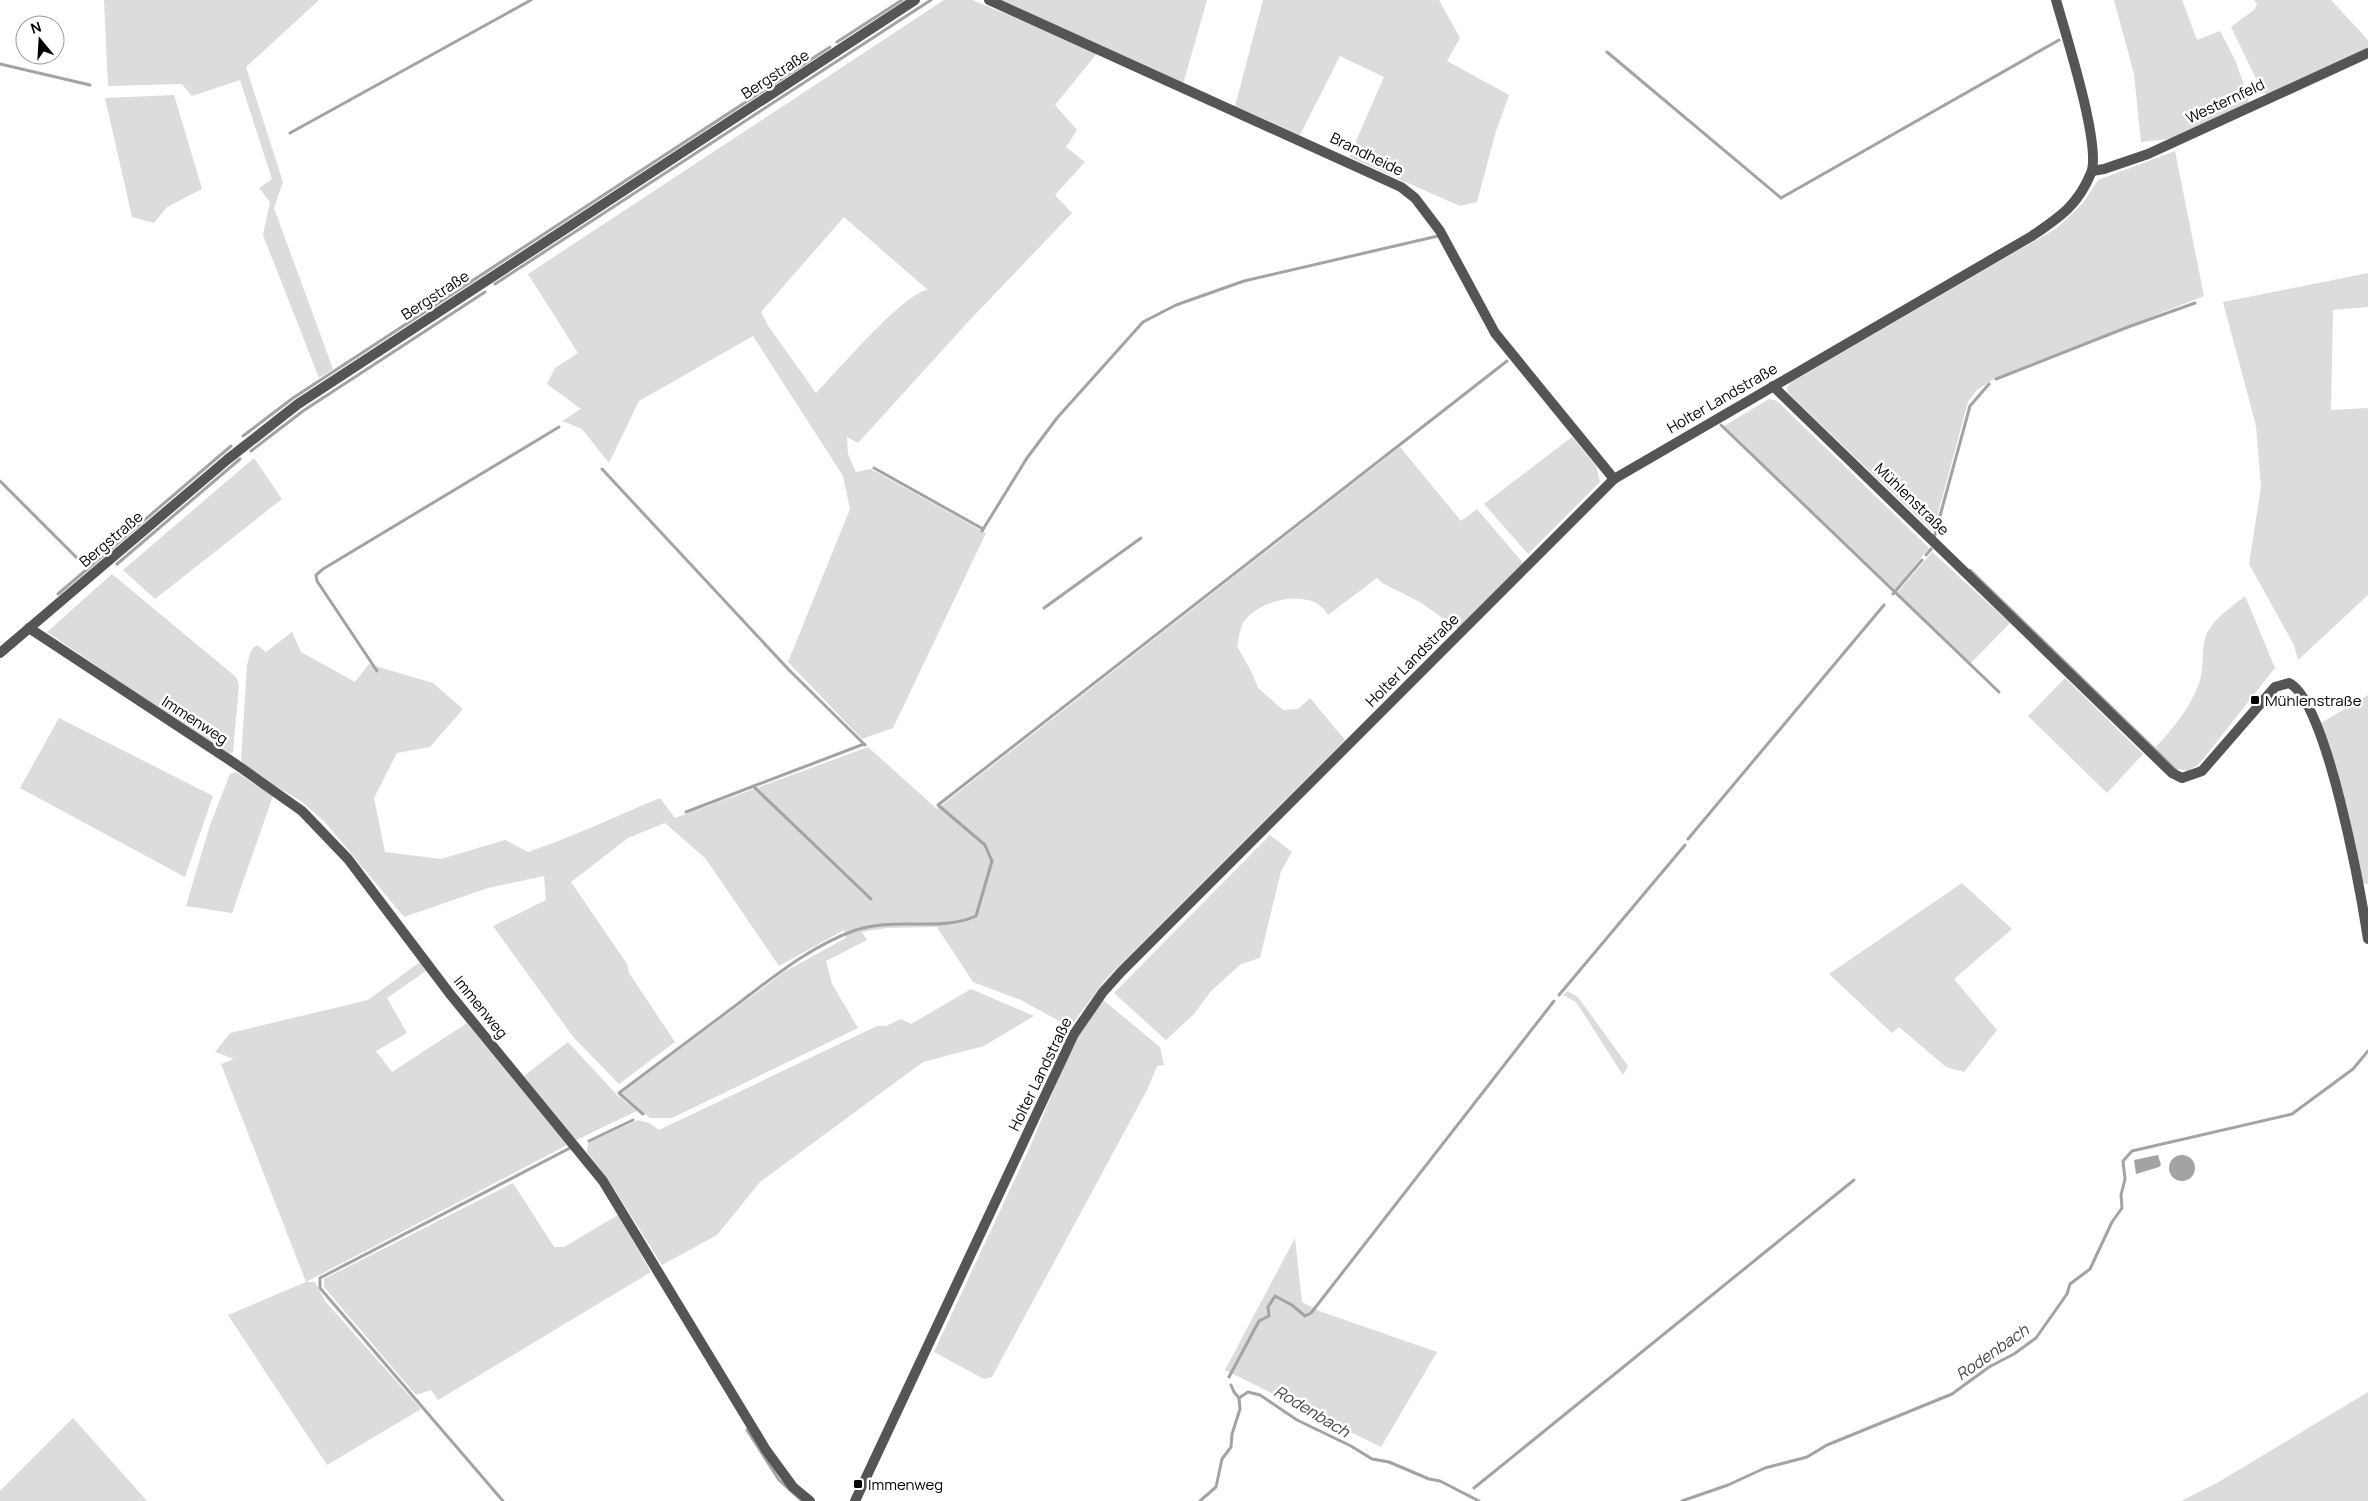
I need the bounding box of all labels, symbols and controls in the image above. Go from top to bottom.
north arrow [15,15,65,65]
text: N [28,17,44,38]
street label: Bergstraße [737,44,813,104]
street label: Westernfeld [2182,74,2268,128]
street label: Brandheide [1327,127,1407,181]
street label: Bergstraße [397,265,473,325]
street label: Holter Landstraße [1663,358,1781,438]
street label: Mühlenstraße [1870,458,1954,540]
street label: Bergstraße [75,506,147,572]
street label: Holter Landstraße [1361,608,1464,711]
place label: Mühlenstraße [2265,690,2362,711]
street label: Immenweg [158,691,232,749]
marker: Mühlenstraße [2249,694,2261,706]
street label: Immenweg [449,971,513,1043]
street label: Holter Landstraße [1003,1013,1077,1134]
water label: Rodenbach [1951,1319,2033,1385]
water label: Rodenbach [1270,1380,1354,1442]
place label: Immenweg [868,1474,943,1495]
marker: Immenweg [852,1478,864,1490]

